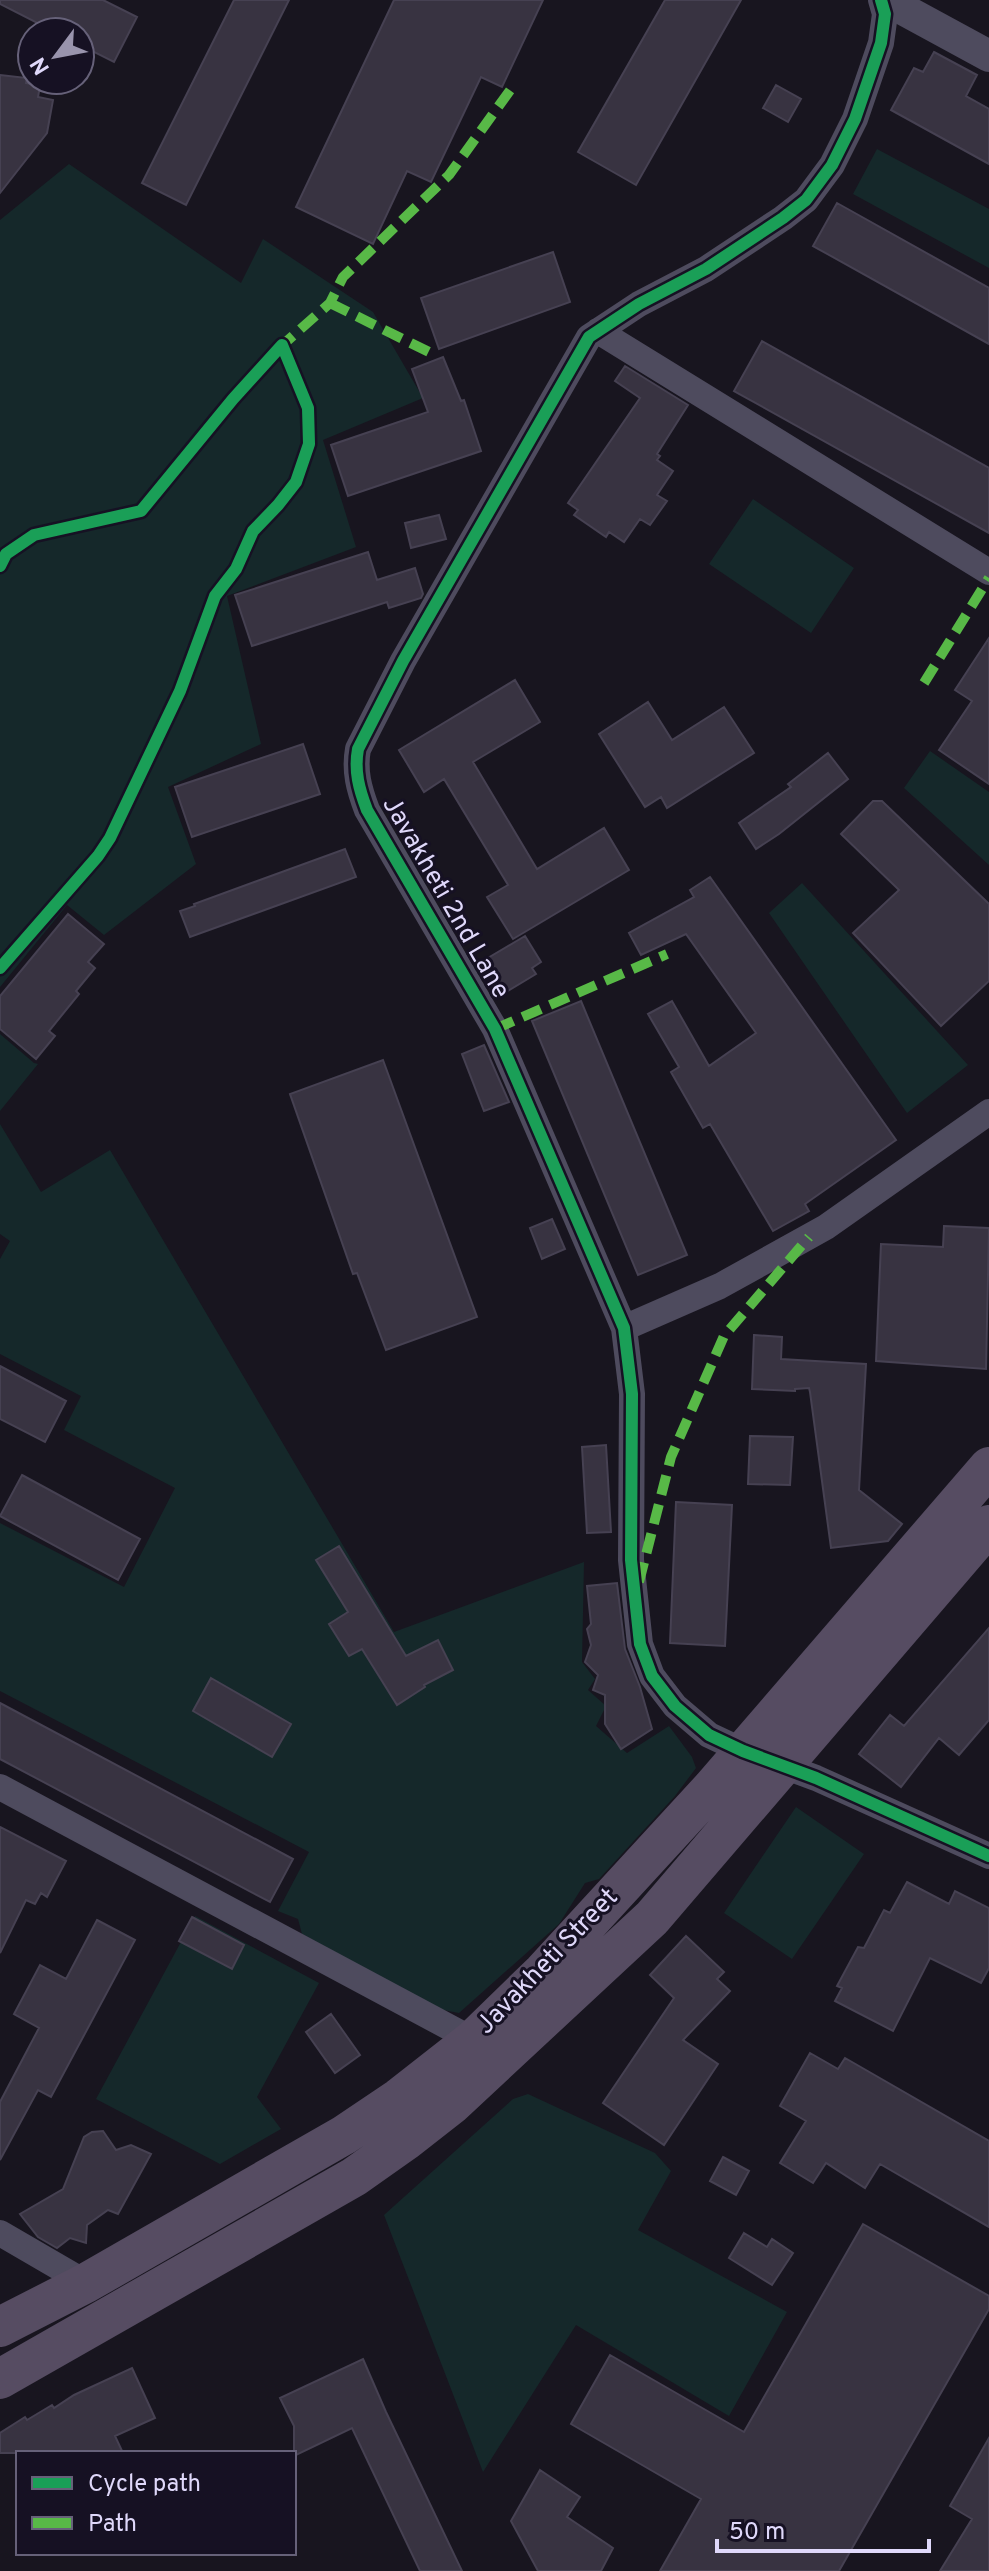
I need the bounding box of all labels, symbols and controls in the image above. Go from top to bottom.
north arrow [16,16,96,96]
text: N [26,51,57,79]
street label: Javakheti 2nd Lane [374,791,516,1005]
street label: Javakheti Street [470,1882,626,2042]
legend [16,2451,296,2555]
text: Cycle path [88,2470,201,2500]
scale bar [717,2503,929,2553]
text: Path [88,2510,137,2540]
text: 50 m [729,2518,785,2548]

